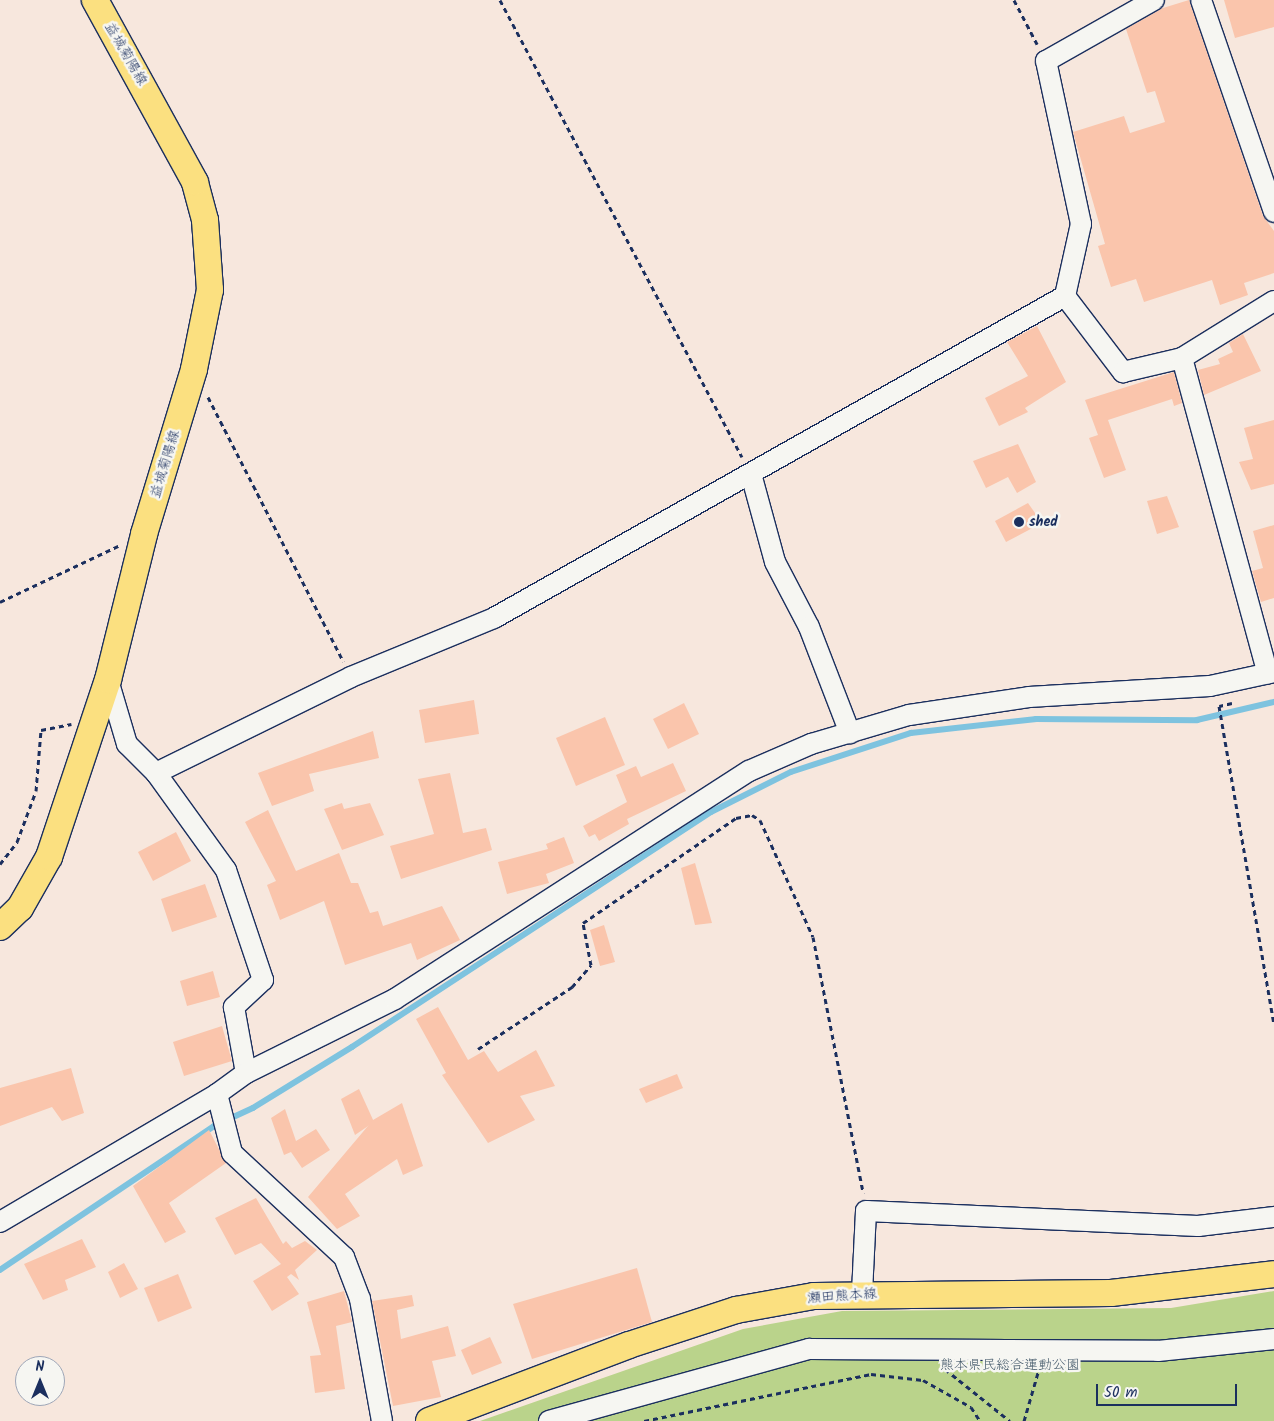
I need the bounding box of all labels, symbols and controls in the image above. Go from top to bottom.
street label: 益城菊陽線 [101,19,151,89]
street label: 益城菊陽線 [147,428,183,500]
place label: shed [1029,514,1058,530]
marker: shed [1013,516,1025,528]
street label: 瀬田熊本線 [806,1285,878,1307]
north arrow [15,1356,65,1406]
text: N [36,1356,44,1378]
park label: 熊本県民総合運動公園 [940,1357,1080,1373]
scale bar [1099,1374,1240,1406]
text: 50 m [1104,1381,1138,1405]

